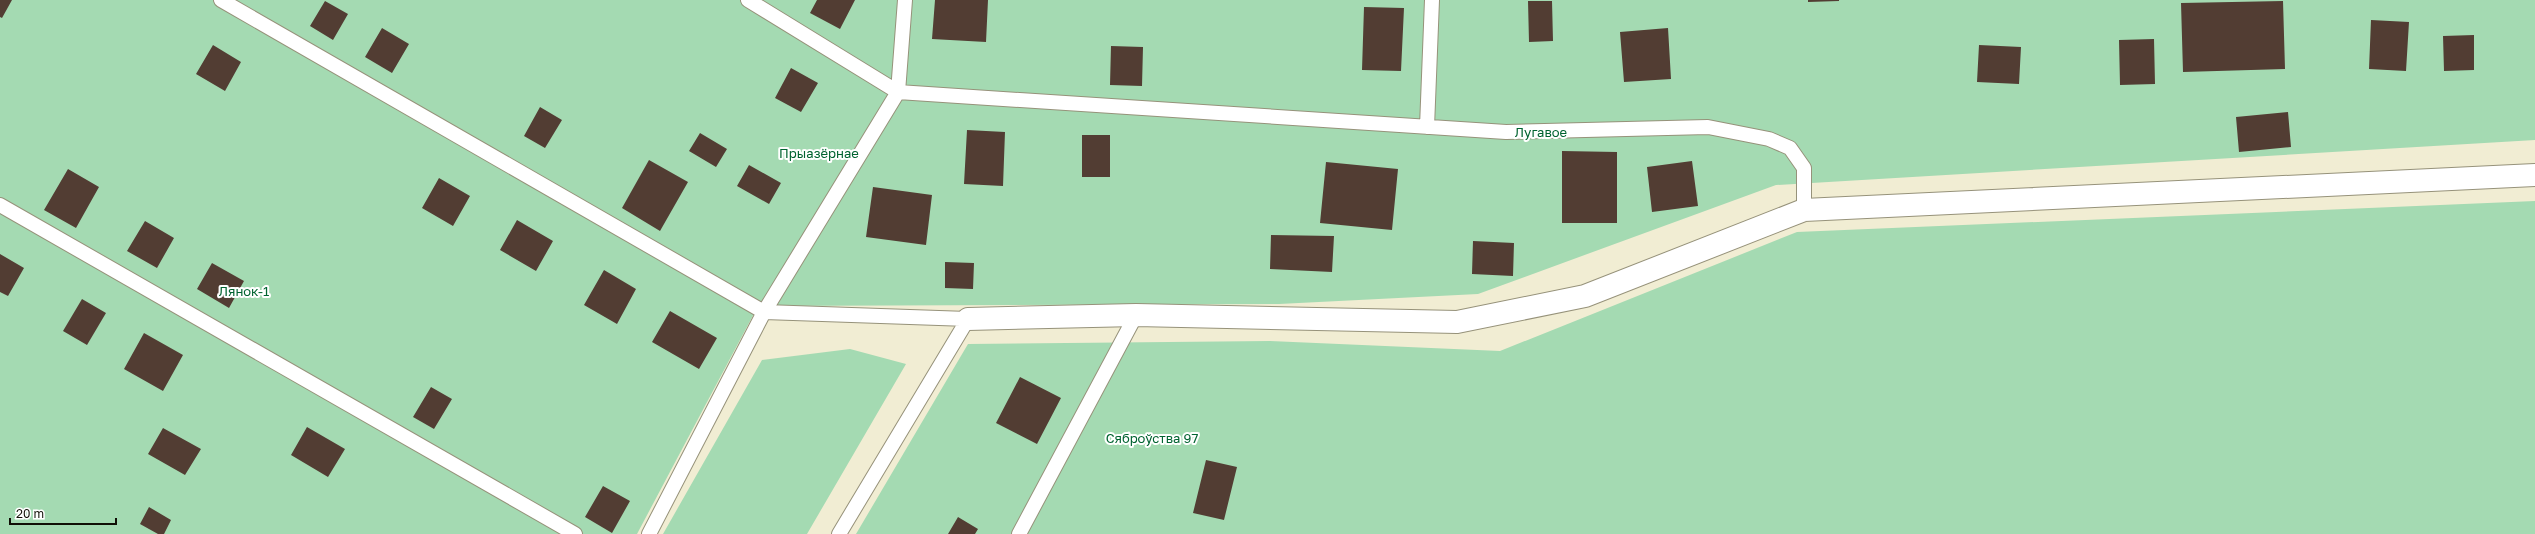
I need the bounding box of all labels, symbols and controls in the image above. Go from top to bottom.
park label: Лугавое [1515,124,1567,140]
park label: Прыазёрнае [779,145,859,161]
park label: Лянок-1 [219,283,269,299]
park label: Сяброўства 97 [1106,430,1198,446]
scale bar [10,500,116,526]
text: 20 m [16,506,44,521]

